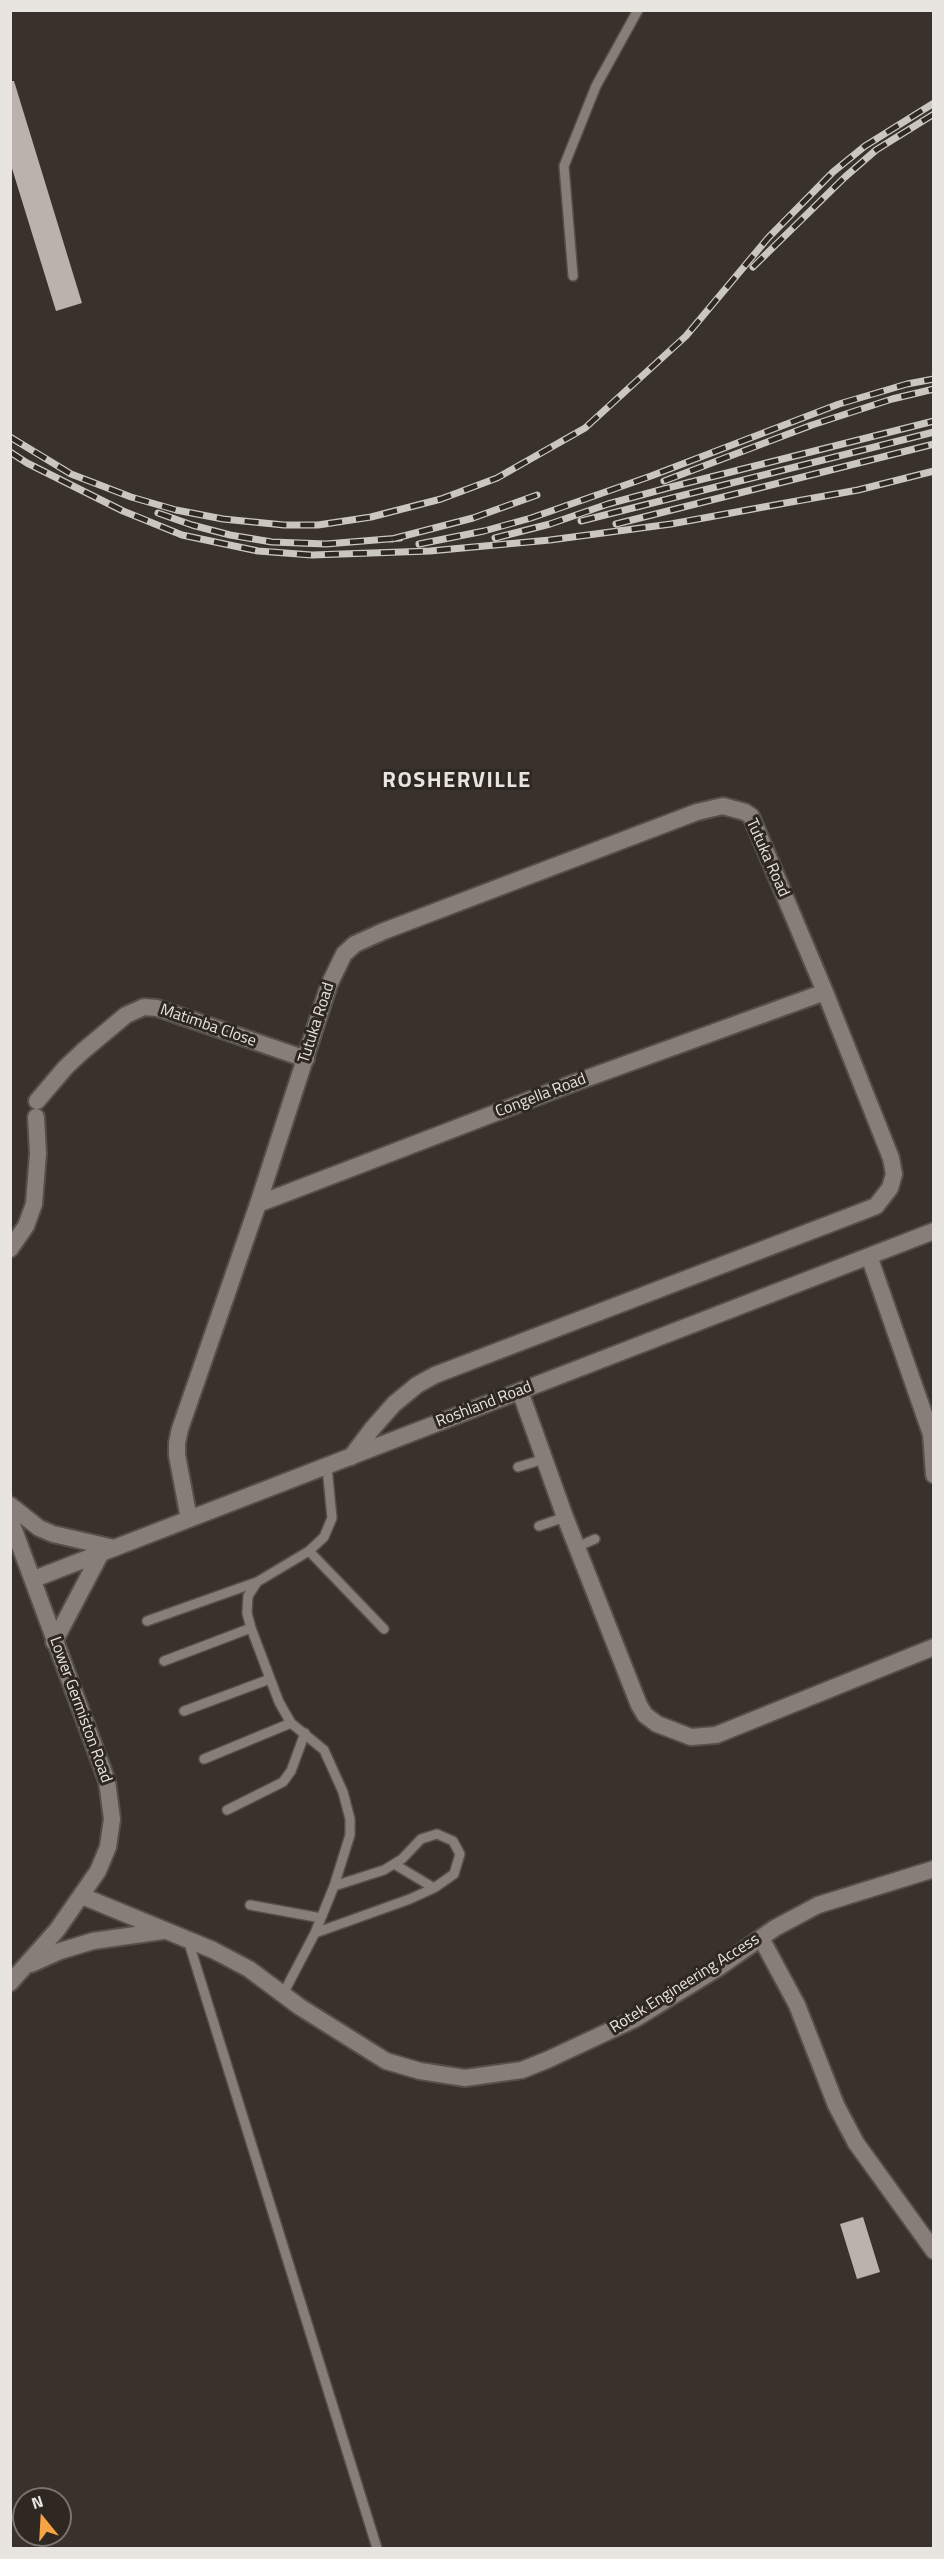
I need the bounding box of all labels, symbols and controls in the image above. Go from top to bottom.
district label: ROSHERVILLE [382,769,532,795]
street label: Tutuka Road [741,816,793,900]
street label: Tutuka Road [295,980,339,1066]
street label: Matimba Close [157,1001,259,1051]
street label: Congella Road [493,1070,589,1122]
street label: Roshland Road [433,1378,535,1432]
street label: Lower Germiston Road [45,1634,115,1786]
street label: Rotek Engineering Access [607,1930,763,2038]
north arrow [12,2487,72,2547]
text: N [28,2489,46,2515]

